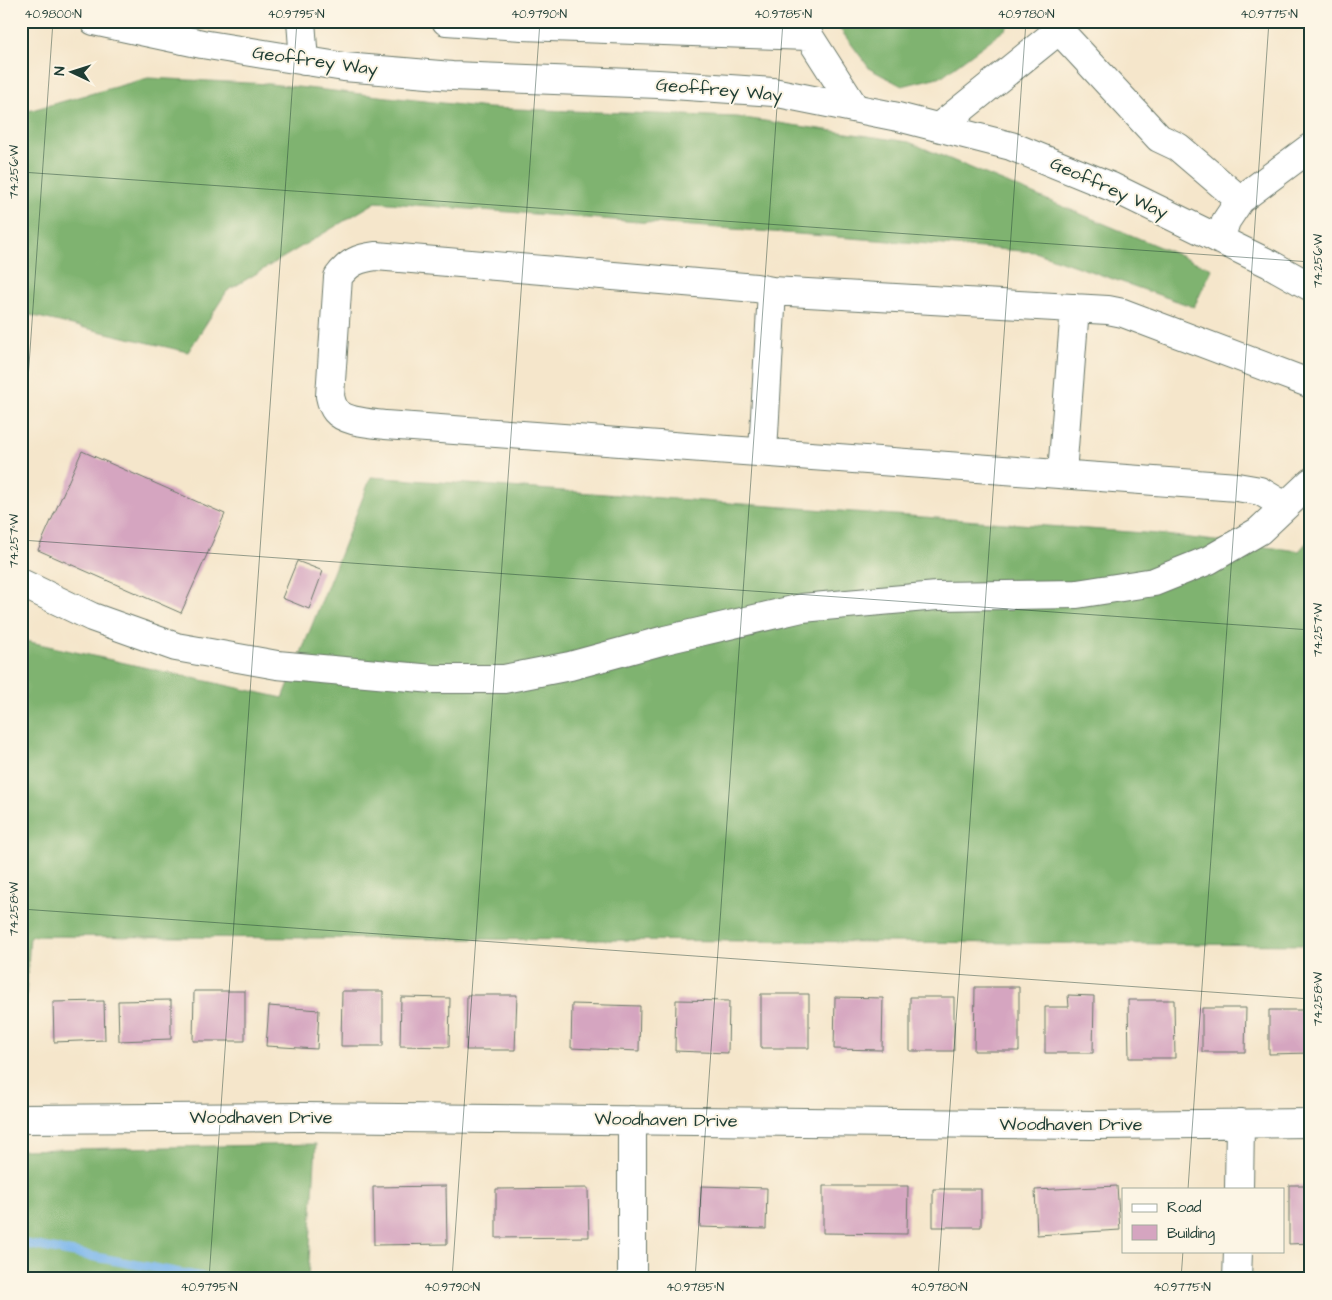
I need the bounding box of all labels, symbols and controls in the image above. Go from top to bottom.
text: 40.9800°N [24,6,82,23]
text: 40.9795°N [267,6,325,23]
text: 40.9790°N [511,6,568,23]
text: 40.9785°N [754,6,813,23]
text: 40.9780°N [997,6,1055,23]
text: 40.9775°N [1240,6,1298,23]
street label: Geoffrey Way [251,40,379,83]
north arrow [48,48,98,98]
text: N [50,66,70,76]
street label: Geoffrey Way [655,72,783,109]
text: 74.256°W [6,144,23,199]
street label: Geoffrey Way [1046,151,1172,226]
text: 74.256°W [1310,233,1327,288]
text: 74.257°W [6,513,23,568]
text: 74.257°W [1310,602,1327,657]
text: 74.258°W [6,881,23,936]
text: 74.258°W [1310,971,1327,1026]
street label: Woodhaven Drive [189,1105,333,1130]
street label: Woodhaven Drive [594,1106,738,1134]
street label: Woodhaven Drive [999,1112,1143,1137]
legend [1122,1188,1284,1252]
text: Road [1167,1197,1202,1218]
text: Building [1167,1223,1215,1245]
text: 40.9795°N [180,1279,238,1296]
text: 40.9790°N [424,1279,481,1296]
text: 40.9785°N [666,1279,725,1296]
text: 40.9780°N [910,1279,968,1296]
text: 40.9775°N [1153,1279,1211,1296]

